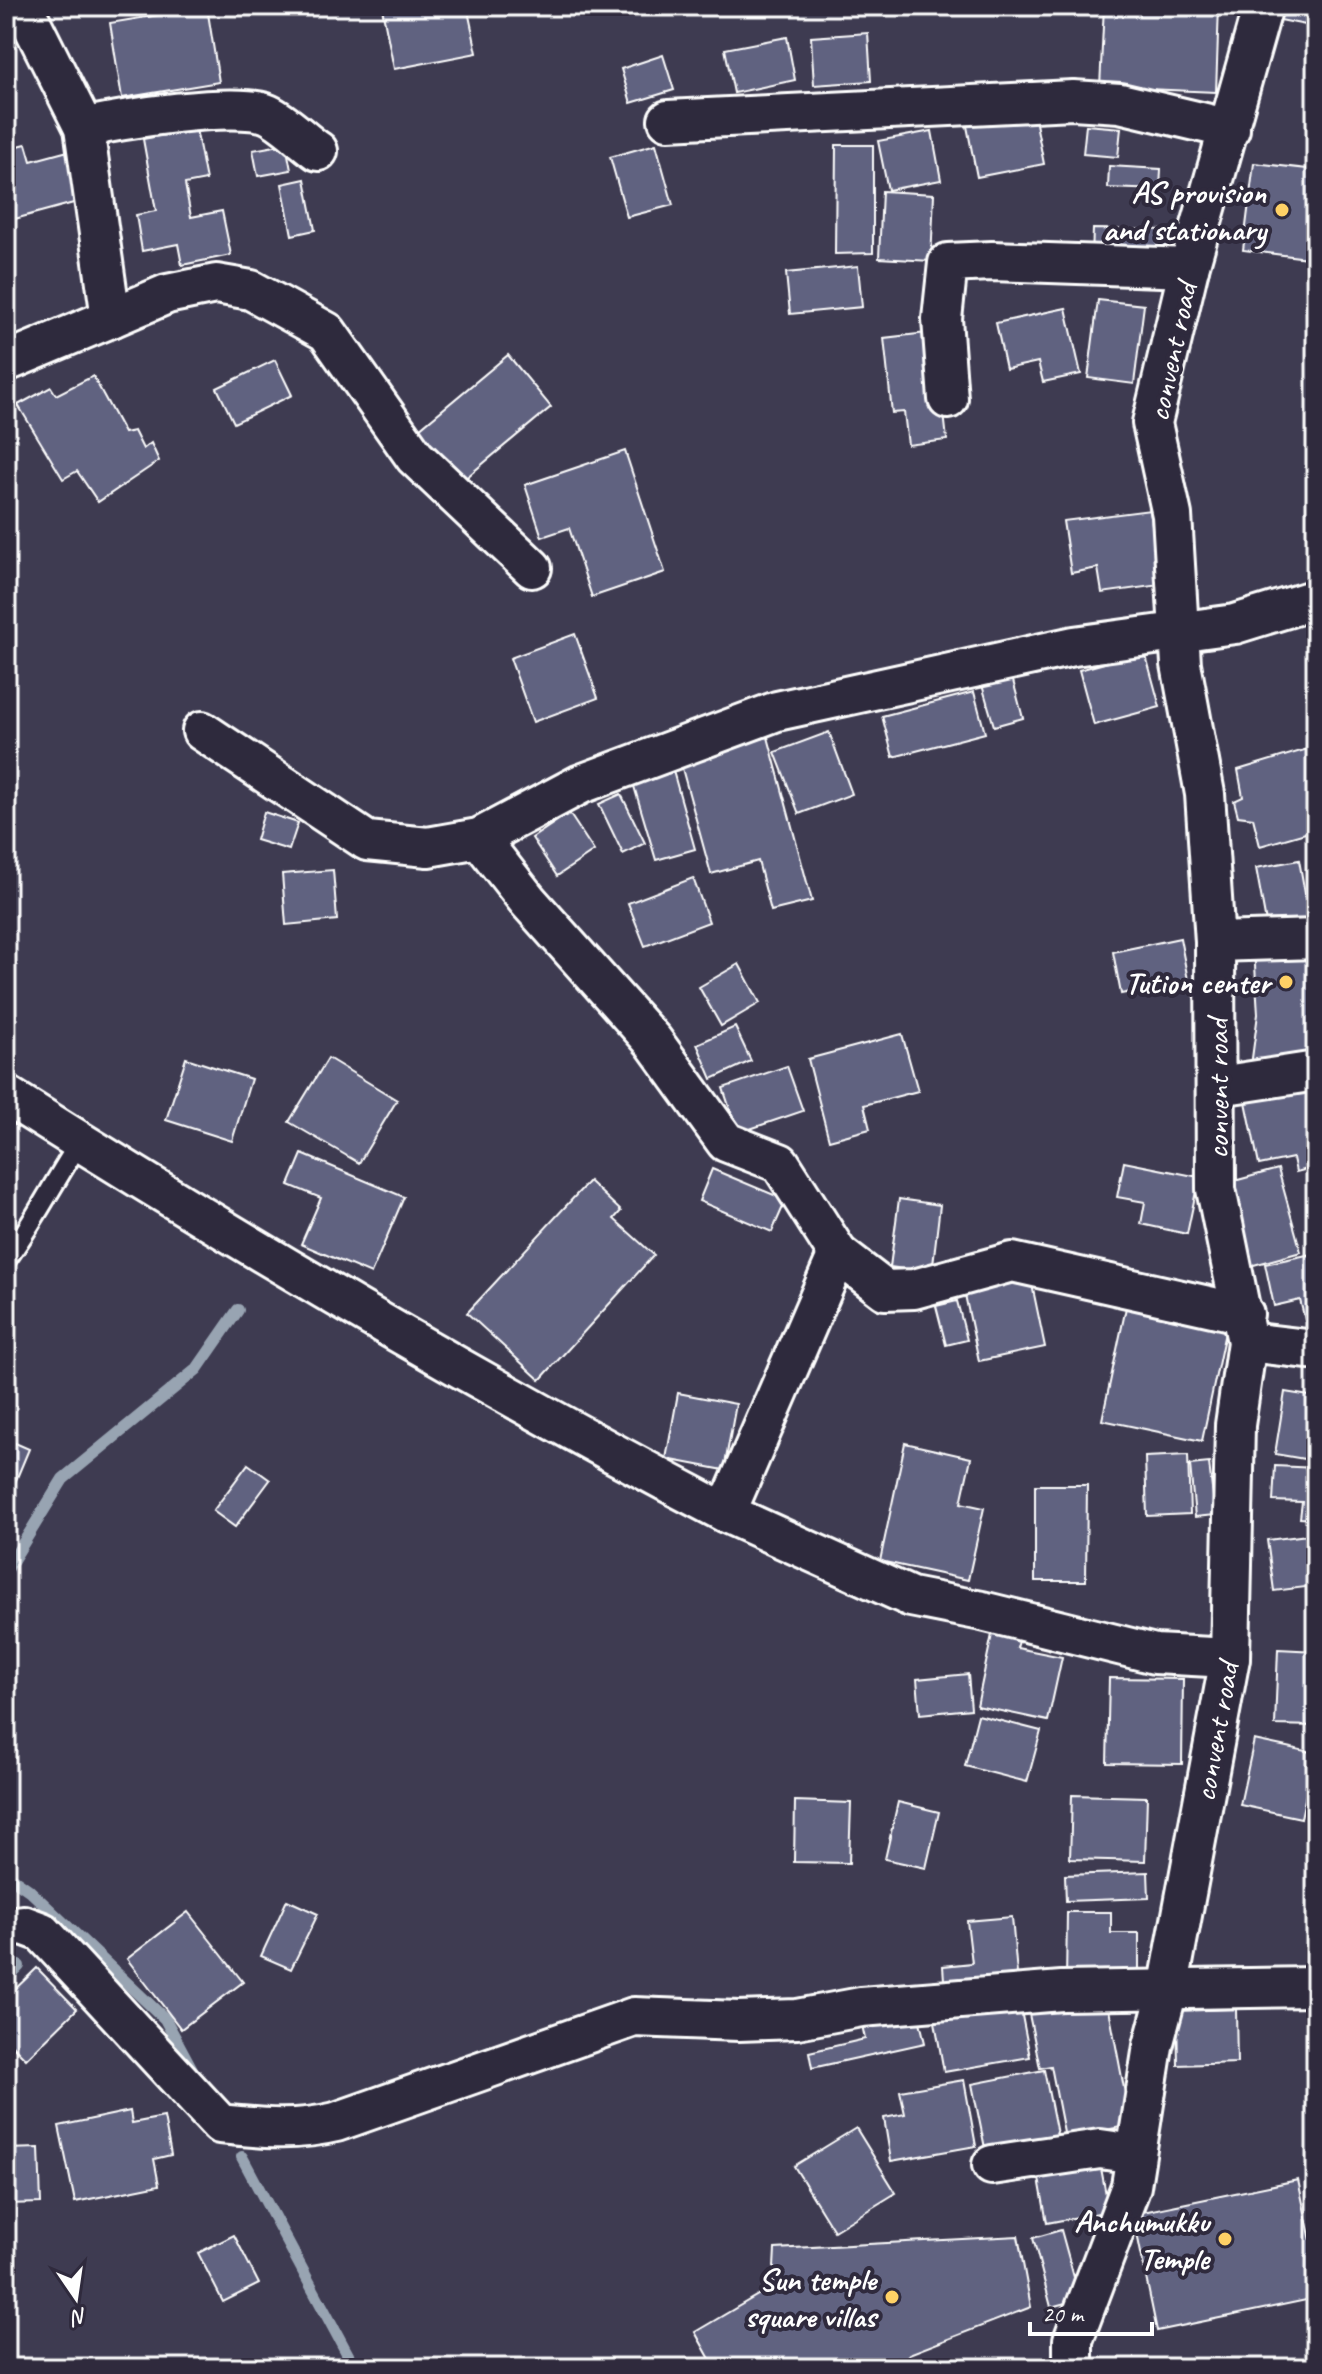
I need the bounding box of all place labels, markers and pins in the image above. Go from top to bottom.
place label: AS provision and stationary [1103,172,1269,250]
marker: AS provision and stationary [1273,201,1291,219]
place label: Tution center [1125,962,1273,1003]
marker: Tution center [1277,973,1295,991]
place label: Anchumukku Temple [1074,2201,1212,2279]
marker: Anchumukku Temple [1216,2230,1234,2248]
place label: Sun temple square villas [745,2259,879,2337]
marker: Sun temple square villas [883,2288,901,2306]

